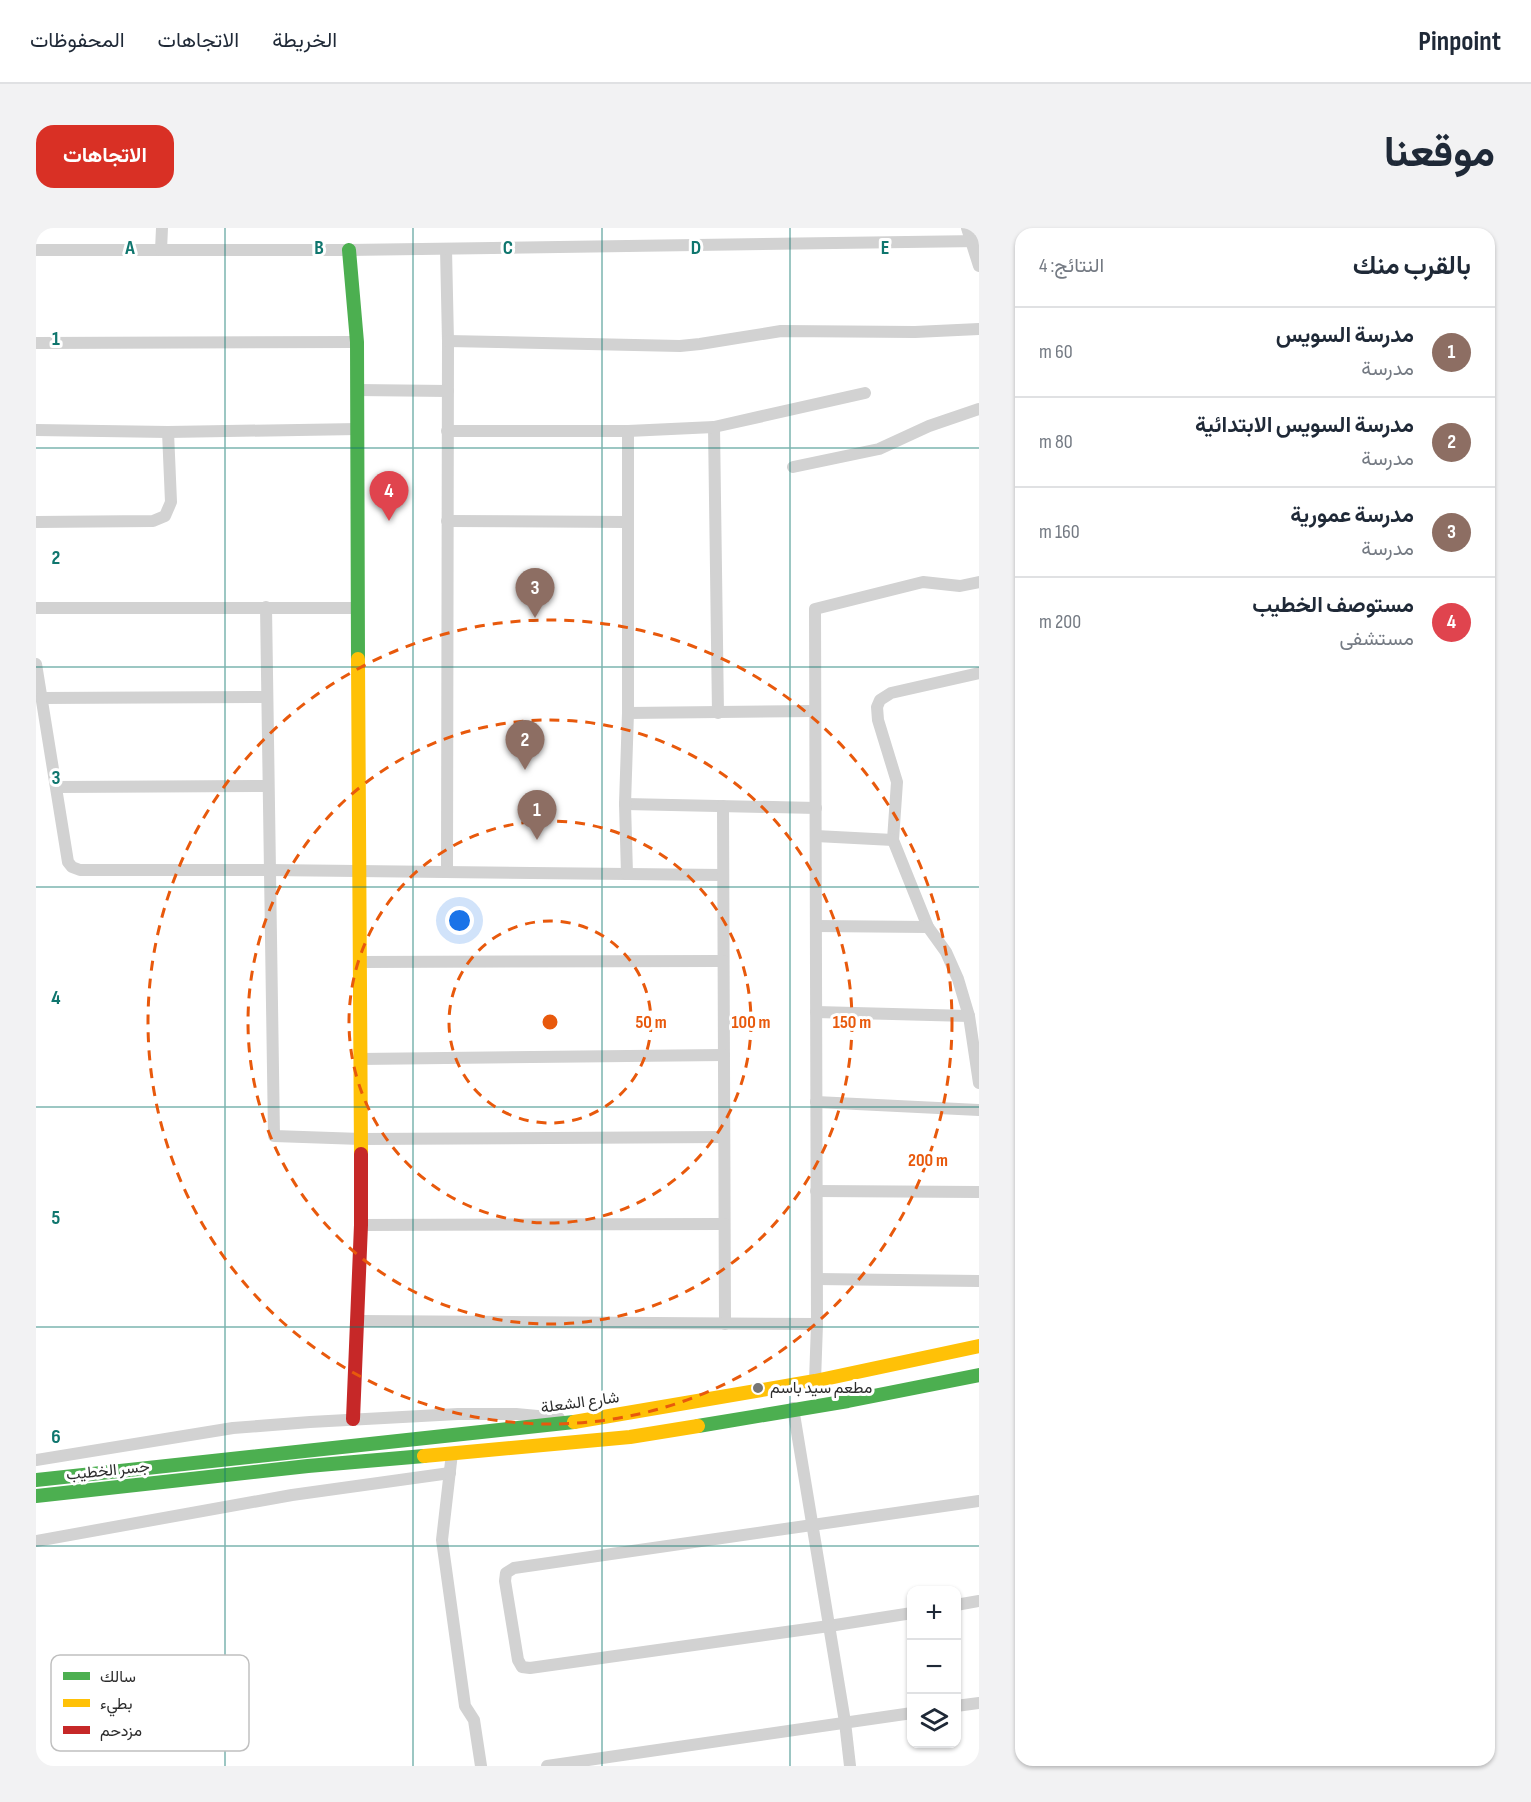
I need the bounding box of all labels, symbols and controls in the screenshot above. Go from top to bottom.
text: Pinpoint [1418,25,1501,58]
text: المحفوظات [30,28,125,53]
text: الاتجاهات [158,28,239,53]
text: الخريطة [272,28,337,53]
button: الاتجاهات [36,125,174,188]
text: موقعنا [1384,128,1495,179]
text: A [124,236,135,260]
text: B [314,236,324,260]
text: C [503,236,513,260]
text: D [691,236,701,260]
text: E [881,236,889,260]
text: بالقرب منك [1353,251,1471,282]
text: النتائج: 4 [1039,254,1104,278]
text: مدرسة السويس [1276,322,1414,349]
text: 1 [52,327,60,351]
text: 60 m [1039,340,1073,364]
text: 1 [1448,340,1455,364]
text: مدرسة [1361,357,1414,381]
text: مدرسة السويس الابتدائية [1195,412,1414,439]
text: 80 m [1039,430,1073,454]
text: 2 [1447,430,1456,454]
text: مدرسة [1361,447,1414,471]
pin: 4 [370,472,408,521]
text: مدرسة عمورية [1290,502,1414,529]
text: 160 m [1039,520,1080,544]
text: 3 [1447,520,1456,544]
text: مدرسة [1361,537,1414,561]
text: 2 [52,546,60,570]
pin: 3 [516,568,554,618]
text: مستوصف الخطيب [1252,592,1414,619]
text: 200 m [1039,610,1081,634]
text: 4 [1447,610,1456,634]
text: مستشفى [1339,627,1414,651]
pin: 2 [506,720,544,770]
text: 3 [52,766,61,790]
pin: 1 [518,790,556,840]
your location [445,906,474,935]
text: 4 [51,986,61,1010]
centre of rings [540,1012,560,1032]
text: 50 m [635,1012,667,1033]
text: 100 m [732,1012,771,1033]
text: 150 m [833,1012,871,1033]
text: 200 m [908,1150,948,1171]
text: 5 [52,1206,61,1230]
place label: مطعم سيد باسم [770,1379,872,1398]
marker: مطعم سيد باسم [751,1381,765,1395]
street label: شارع الشعلة [540,1388,621,1419]
text: 6 [51,1425,61,1449]
street label: جسر الخطيب [65,1457,151,1485]
map controls [907,1586,961,1748]
button: + [907,1586,961,1640]
button: − [907,1640,961,1694]
legend [51,1655,249,1751]
text: سالك [100,1668,136,1687]
button: layers [907,1694,961,1748]
text: بطيء [100,1695,132,1717]
text: مزدحم [100,1722,142,1741]

